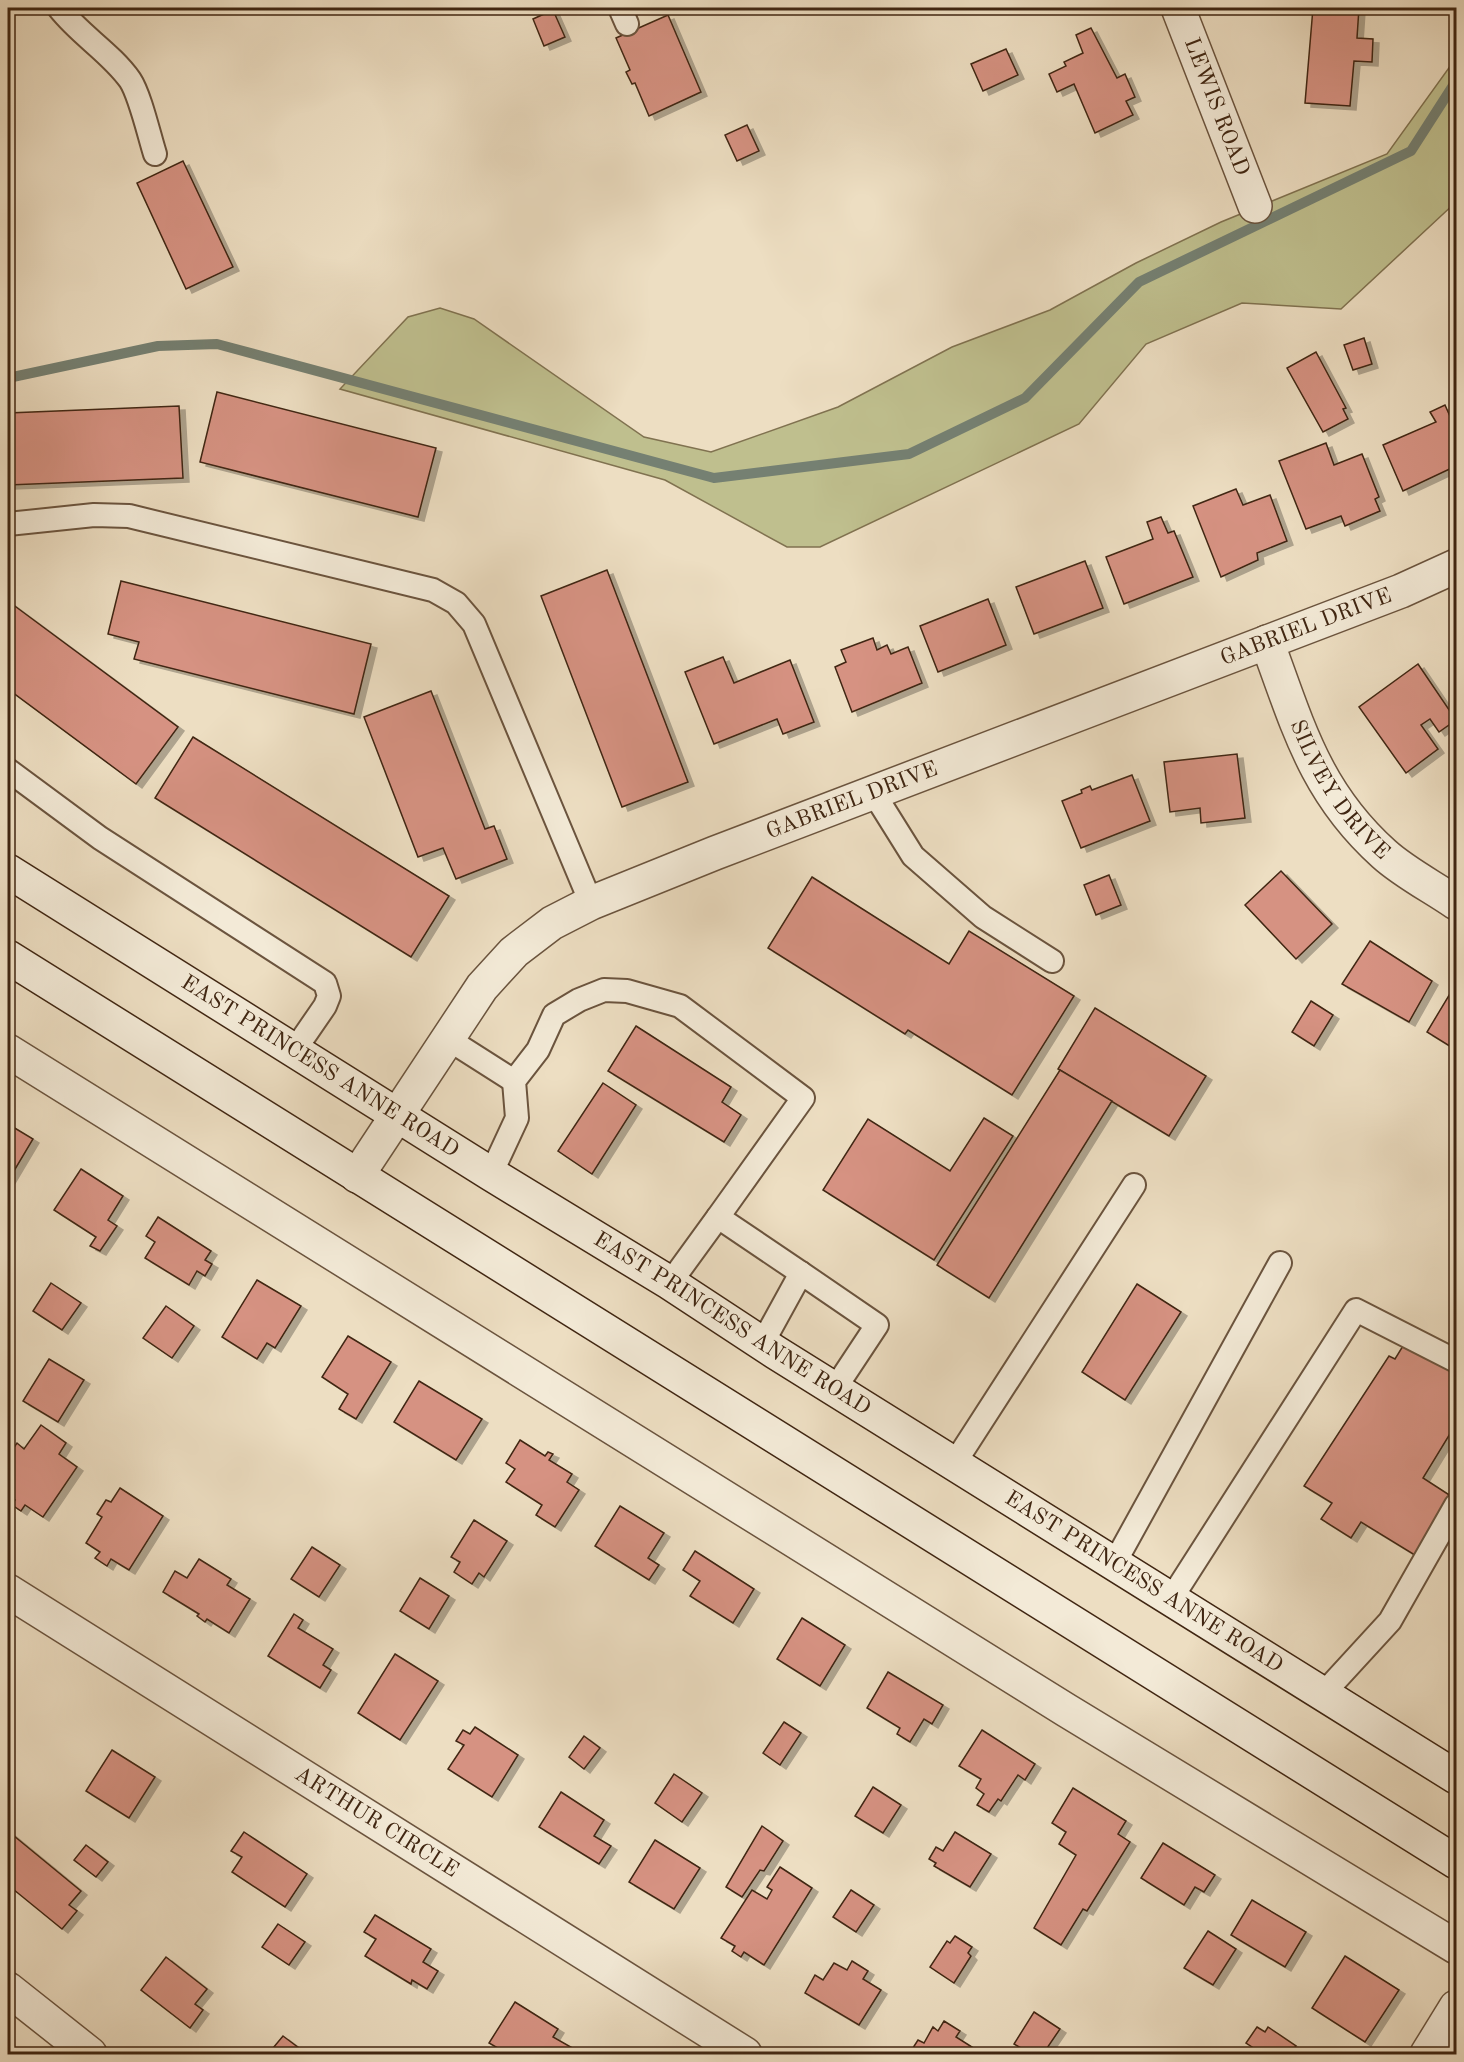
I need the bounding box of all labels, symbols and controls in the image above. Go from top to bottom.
street label: LEWIS ROAD [1180,35,1253,179]
street label: GABRIEL DRIVE [1217,585,1395,670]
street label: SILVEY DRIVE [1286,717,1393,864]
street label: GABRIEL DRIVE [763,758,941,843]
street label: EAST PRINCESS ANNE ROAD [177,971,462,1162]
street label: EAST PRINCESS ANNE ROAD [590,1228,874,1420]
street label: EAST PRINCESS ANNE ROAD [1001,1487,1287,1677]
street label: ARTHUR CIRCLE [291,1763,462,1882]

